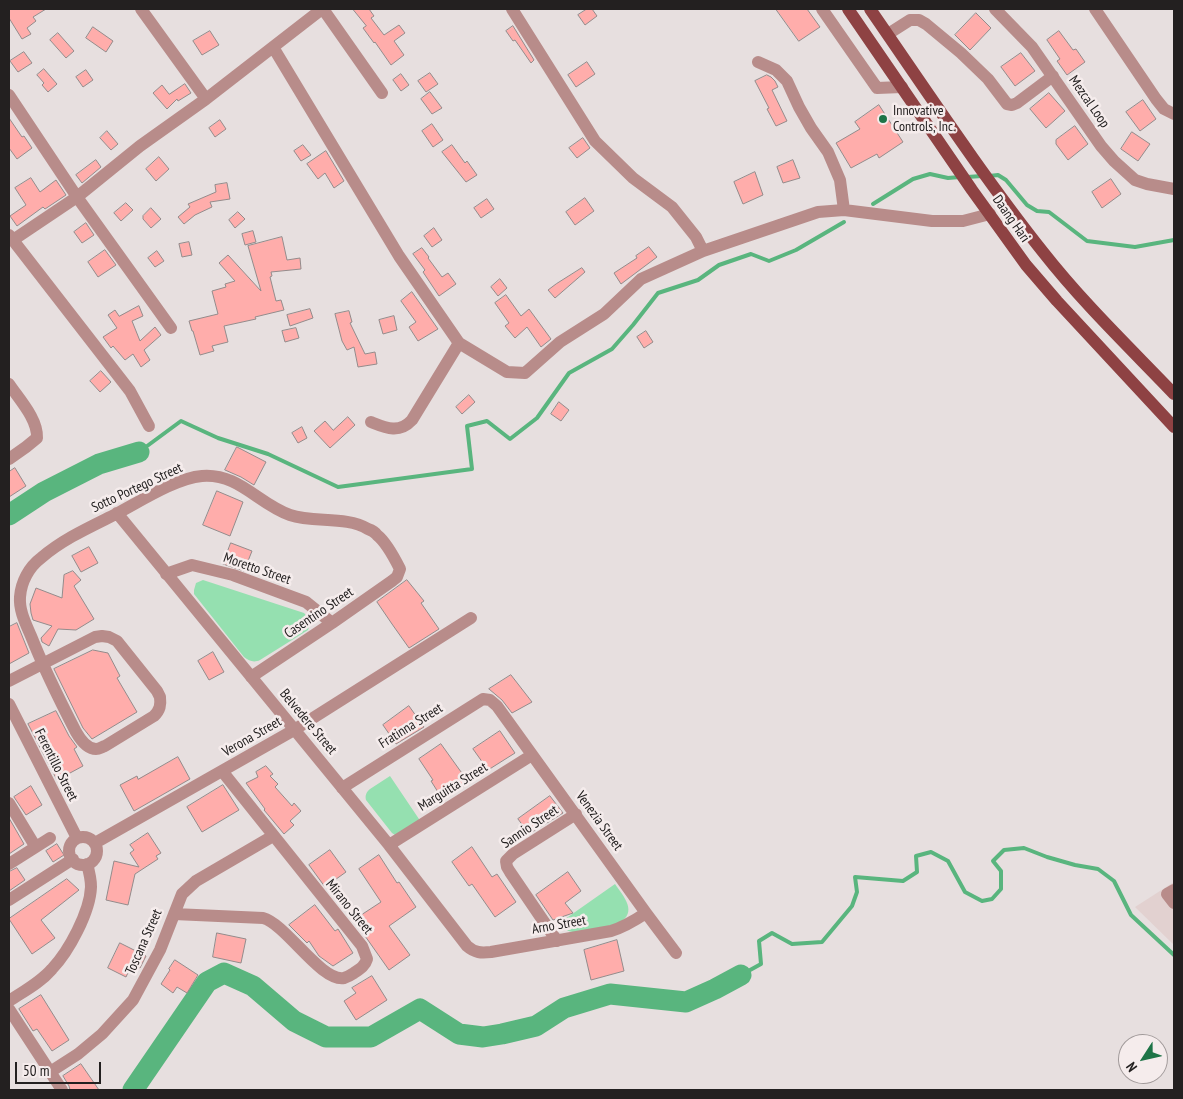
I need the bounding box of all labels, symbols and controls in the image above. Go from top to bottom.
street label: Mezcal Loop [1065,73,1113,131]
place label: Innovative Controls, Inc. [893,103,955,136]
marker: Innovative Controls, Inc. [877,113,889,125]
street label: Daang Hari [989,192,1033,246]
street label: Sotto Portego Street [89,460,185,516]
street label: Moretto Street [221,550,293,588]
street label: Casentino Street [281,584,357,642]
street label: Belvedere Street [276,686,340,758]
street label: Fratinna Street [376,700,446,752]
street label: Verona Street [220,713,284,761]
street label: Ferentillo Street [31,726,81,804]
street label: Marguitta Street [415,759,491,815]
street label: Venezia Street [572,788,626,854]
street label: Sannio Street [498,802,562,852]
street label: Mirano Street [322,876,376,938]
street label: Toscana Street [122,907,166,977]
street label: Arno Street [531,912,587,938]
north arrow [1118,1034,1168,1084]
scale bar [18,1052,104,1084]
text: N [1122,1059,1141,1075]
text: 50 m [23,1061,49,1080]

